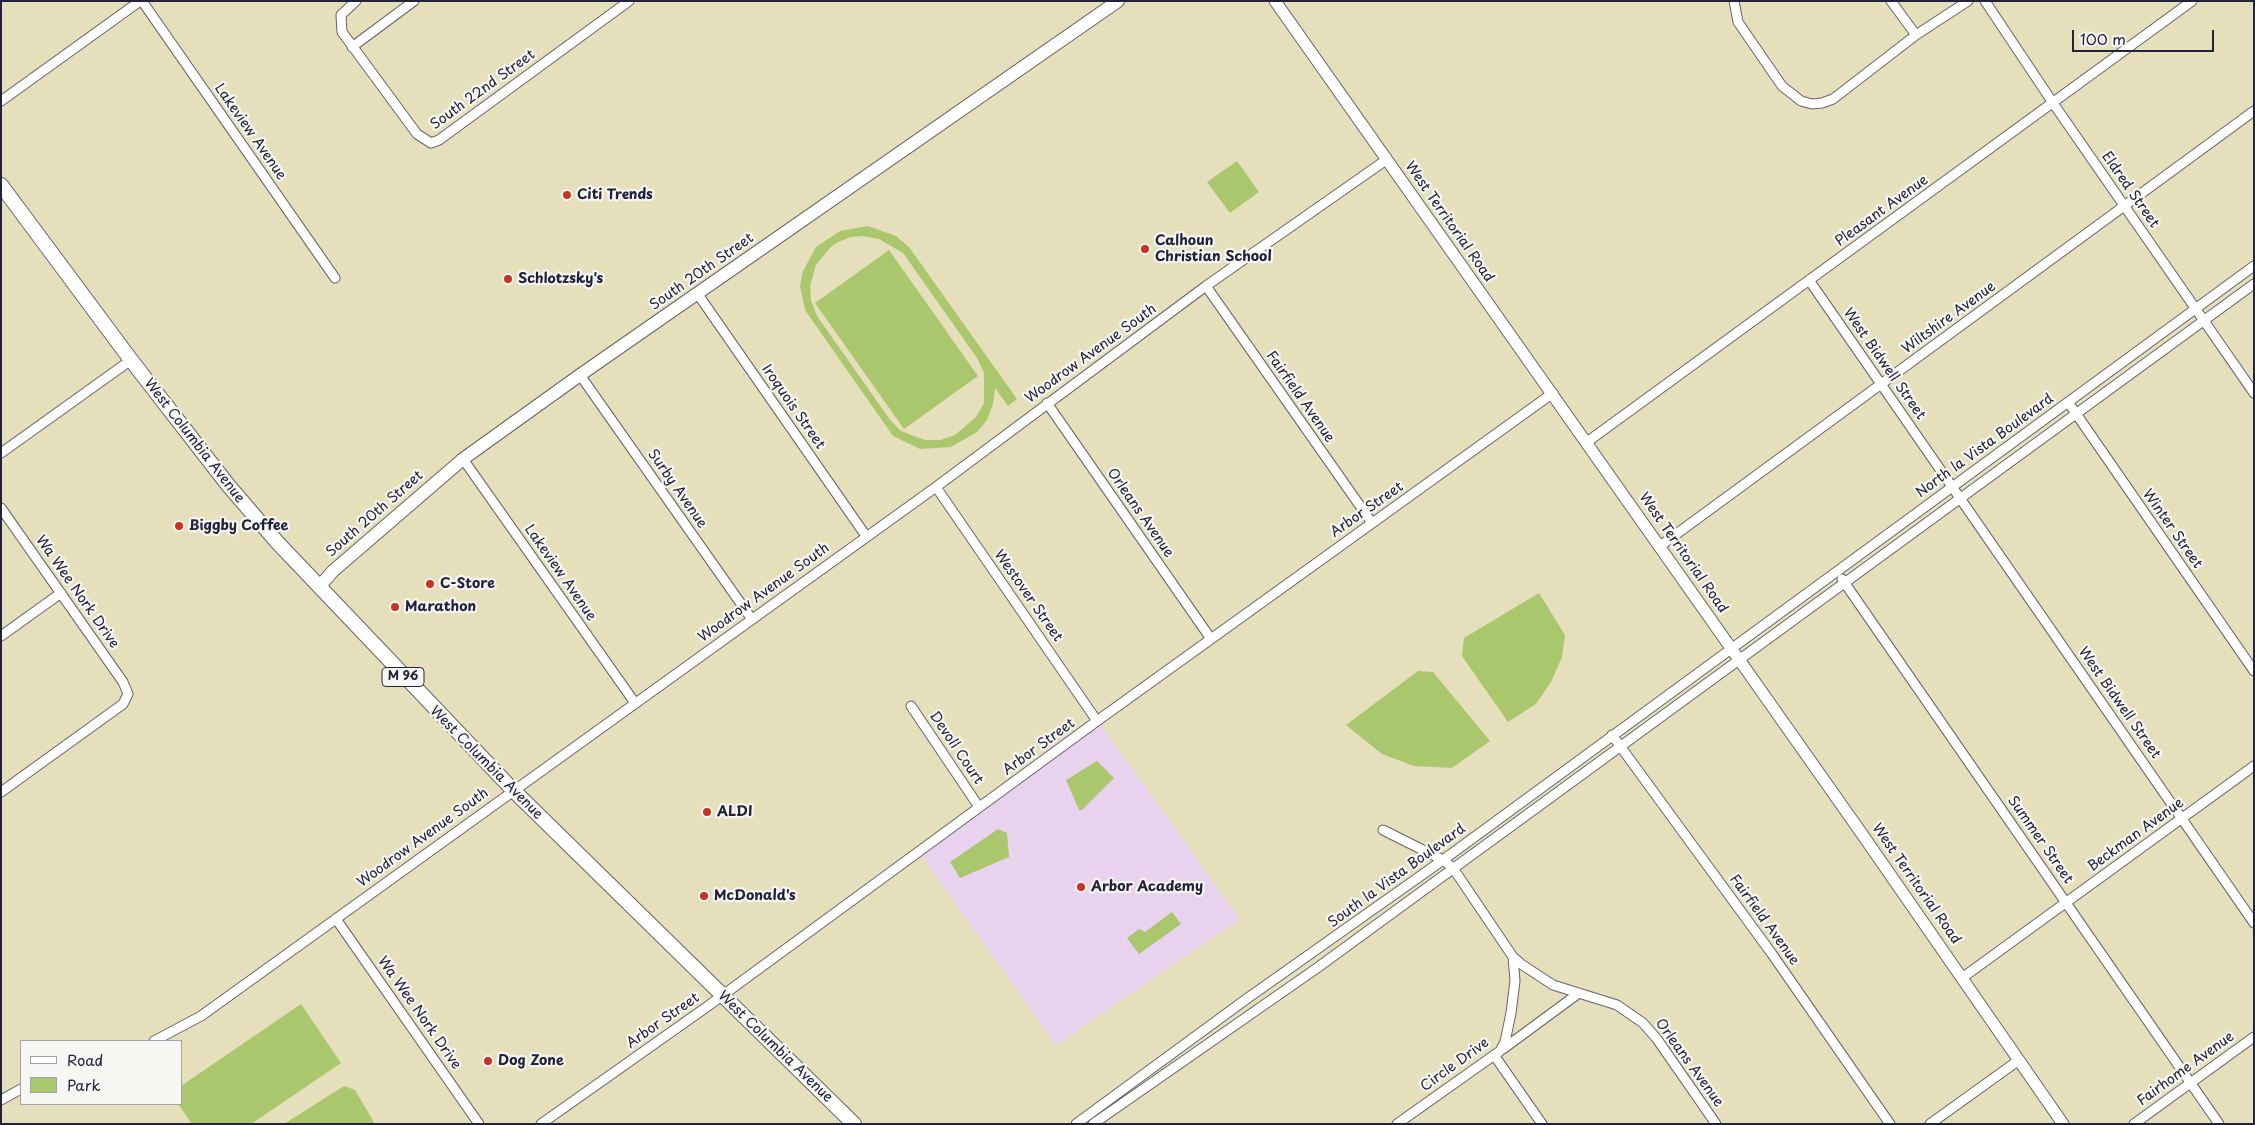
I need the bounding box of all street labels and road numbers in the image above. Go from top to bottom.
street label: South 22nd Street [428,47,538,133]
street label: Lakeview Avenue [211,81,289,183]
street label: Eldred Street [2098,149,2162,231]
street label: West Territorial Road [1401,158,1497,286]
street label: Pleasant Avenue [1832,172,1932,250]
street label: South 20th Street [647,230,757,314]
street label: Wiltshire Avenue [1899,278,1999,358]
street label: Woodrow Avenue South [1022,301,1160,407]
street label: West Bidwell Street [1839,305,1929,423]
street label: Fairfield Avenue [1262,348,1338,446]
street label: Iroquois Street [758,362,828,452]
street label: West Columbia Avenue [140,376,248,506]
street label: North la Vista Boulevard [1913,391,2057,501]
street label: Surby Avenue [644,446,710,532]
street label: Orleans Avenue [1103,465,1177,561]
street label: South 20th Street [323,467,427,561]
street label: Arbor Street [1327,479,1407,541]
street label: Winter Street [2138,486,2206,572]
street label: West Territorial Road [1635,489,1731,617]
street label: Lakeview Avenue [521,522,599,624]
street label: Wa Wee Nork Drive [32,532,122,652]
street label: Woodrow Avenue South [695,540,833,646]
street label: Westover Street [990,547,1066,645]
street label: West Bidwell Street [2074,644,2164,762]
road number: M 96 [382,668,424,686]
street label: West Columbia Avenue [426,703,546,823]
street label: Devoll Court [926,708,986,788]
street label: Arbor Street [1000,715,1078,779]
street label: Woodrow Avenue South [354,785,492,891]
street label: Summer Street [2004,793,2076,887]
street label: Beckman Avenue [2085,795,2187,875]
street label: West Territorial Road [1868,820,1964,948]
street label: South la Vista Boulevard [1325,821,1469,931]
street label: Fairfield Avenue [1726,871,1802,969]
street label: Wa Wee Nork Drive [374,953,464,1073]
street label: West Columbia Avenue [714,988,836,1106]
street label: Arbor Street [623,990,703,1052]
street label: Orleans Avenue [1651,1016,1727,1110]
street label: Fairhome Avenue [2134,1028,2238,1110]
street label: Circle Drive [1418,1035,1492,1095]

